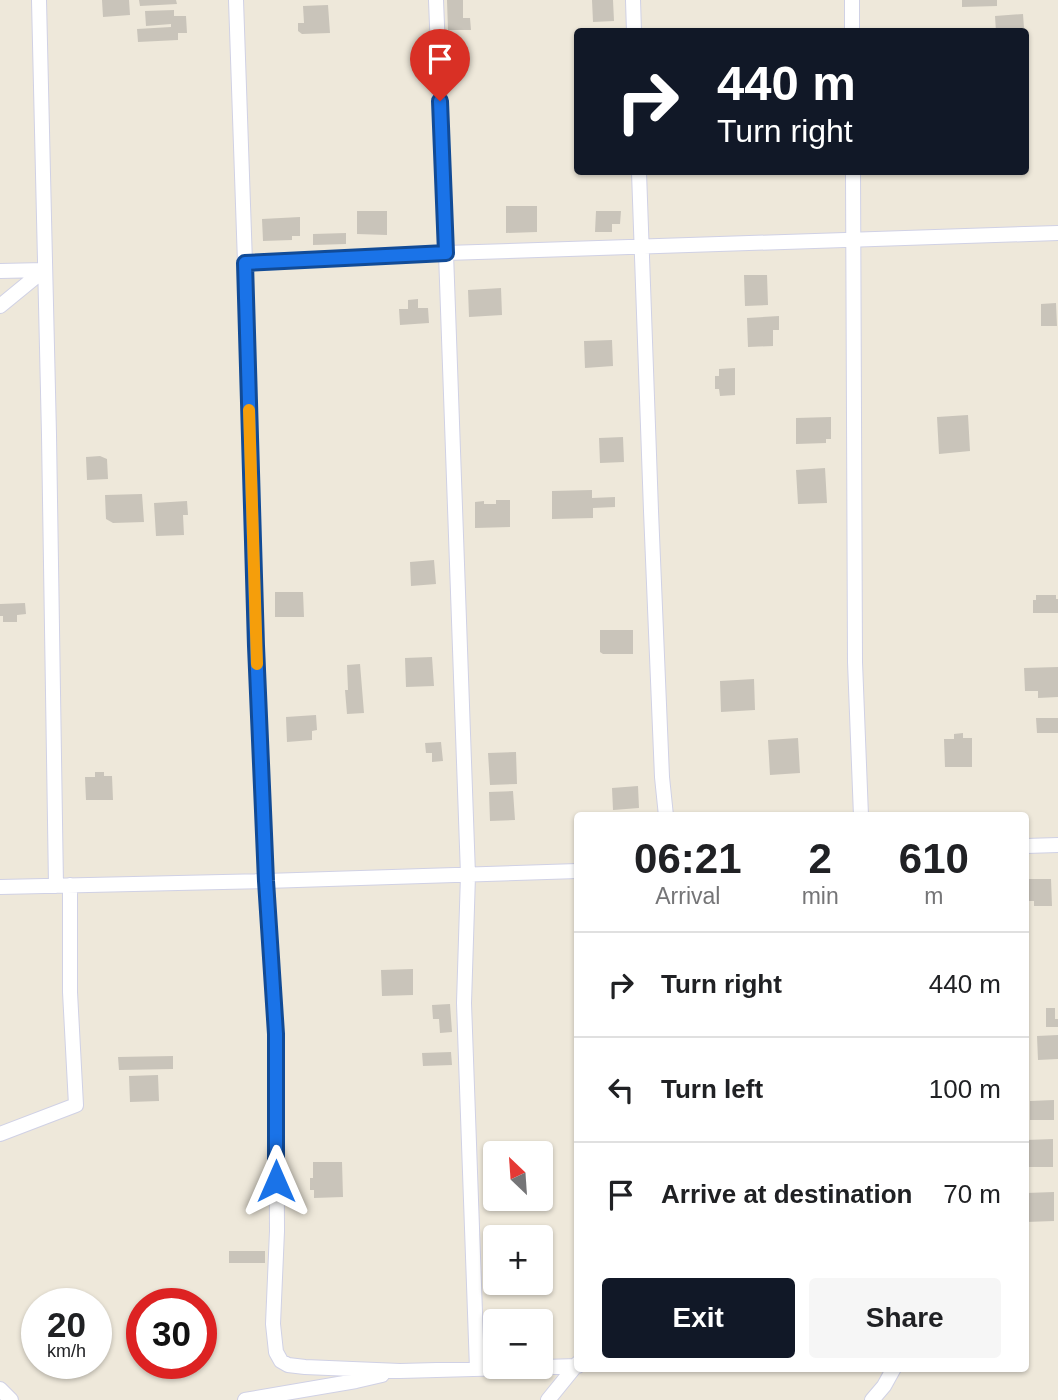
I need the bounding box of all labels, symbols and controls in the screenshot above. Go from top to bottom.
pin [410,29,470,101]
icon: arrive [421,40,459,78]
icon: right [602,56,693,147]
text: 440 m [717,56,856,110]
text: Turn right [717,113,853,149]
text: 06:21 [634,835,742,882]
text: 2 [808,835,832,882]
text: 610 [899,835,969,882]
text: Arrival [655,883,720,909]
text: min [802,883,839,909]
text: m [924,883,943,909]
icon: right [602,966,640,1004]
text: Turn right [661,969,782,999]
text: 440 m [929,969,1001,999]
icon: left [602,1071,640,1109]
text: Turn left [661,1074,763,1104]
text: 100 m [929,1074,1001,1104]
north arrow [483,1141,553,1211]
map controls [483,1141,553,1379]
position arrow [239,1144,313,1218]
icon: arrive [602,1176,640,1214]
text: Arrive at destination [661,1179,912,1209]
text: 70 m [943,1179,1001,1209]
button: + [483,1225,553,1295]
button: Exit [602,1278,795,1358]
button: Share [809,1278,1001,1358]
speed limit sign: 30 [126,1288,217,1379]
text: 20 [47,1305,86,1344]
button: − [483,1309,553,1379]
text: km/h [47,1341,86,1361]

